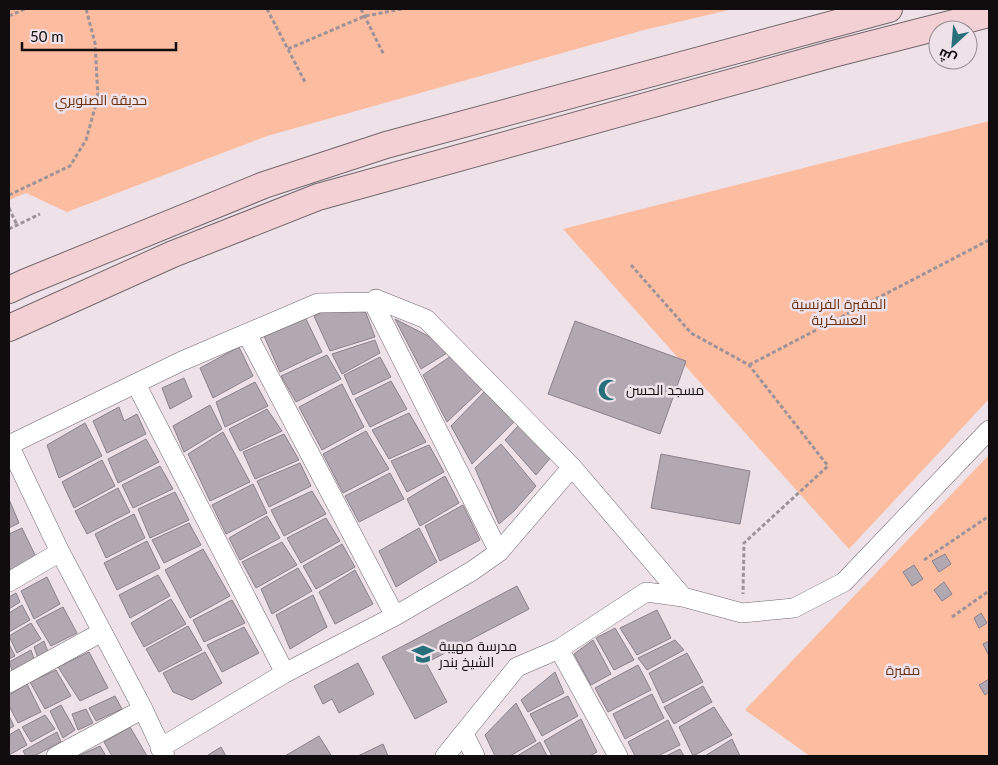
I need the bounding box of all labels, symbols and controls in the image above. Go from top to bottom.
scale bar [22,20,176,52]
north arrow [928,20,978,70]
text: 50 m [30,27,64,45]
text: ش [935,45,959,69]
park label: حديقة الصنوبري [55,91,147,112]
park label: المقبرة الفرنسية العسكرية [792,295,886,328]
mosque icon: مسجد الحسن [596,377,622,403]
place label: مسجد الحسن [626,381,704,398]
place label: مدرسة مهيبة الشيخ بندر [438,637,517,671]
school or university icon: مدرسة مهيبة الشيخ بندر [410,641,436,667]
park label: مقبرة [886,661,920,678]

